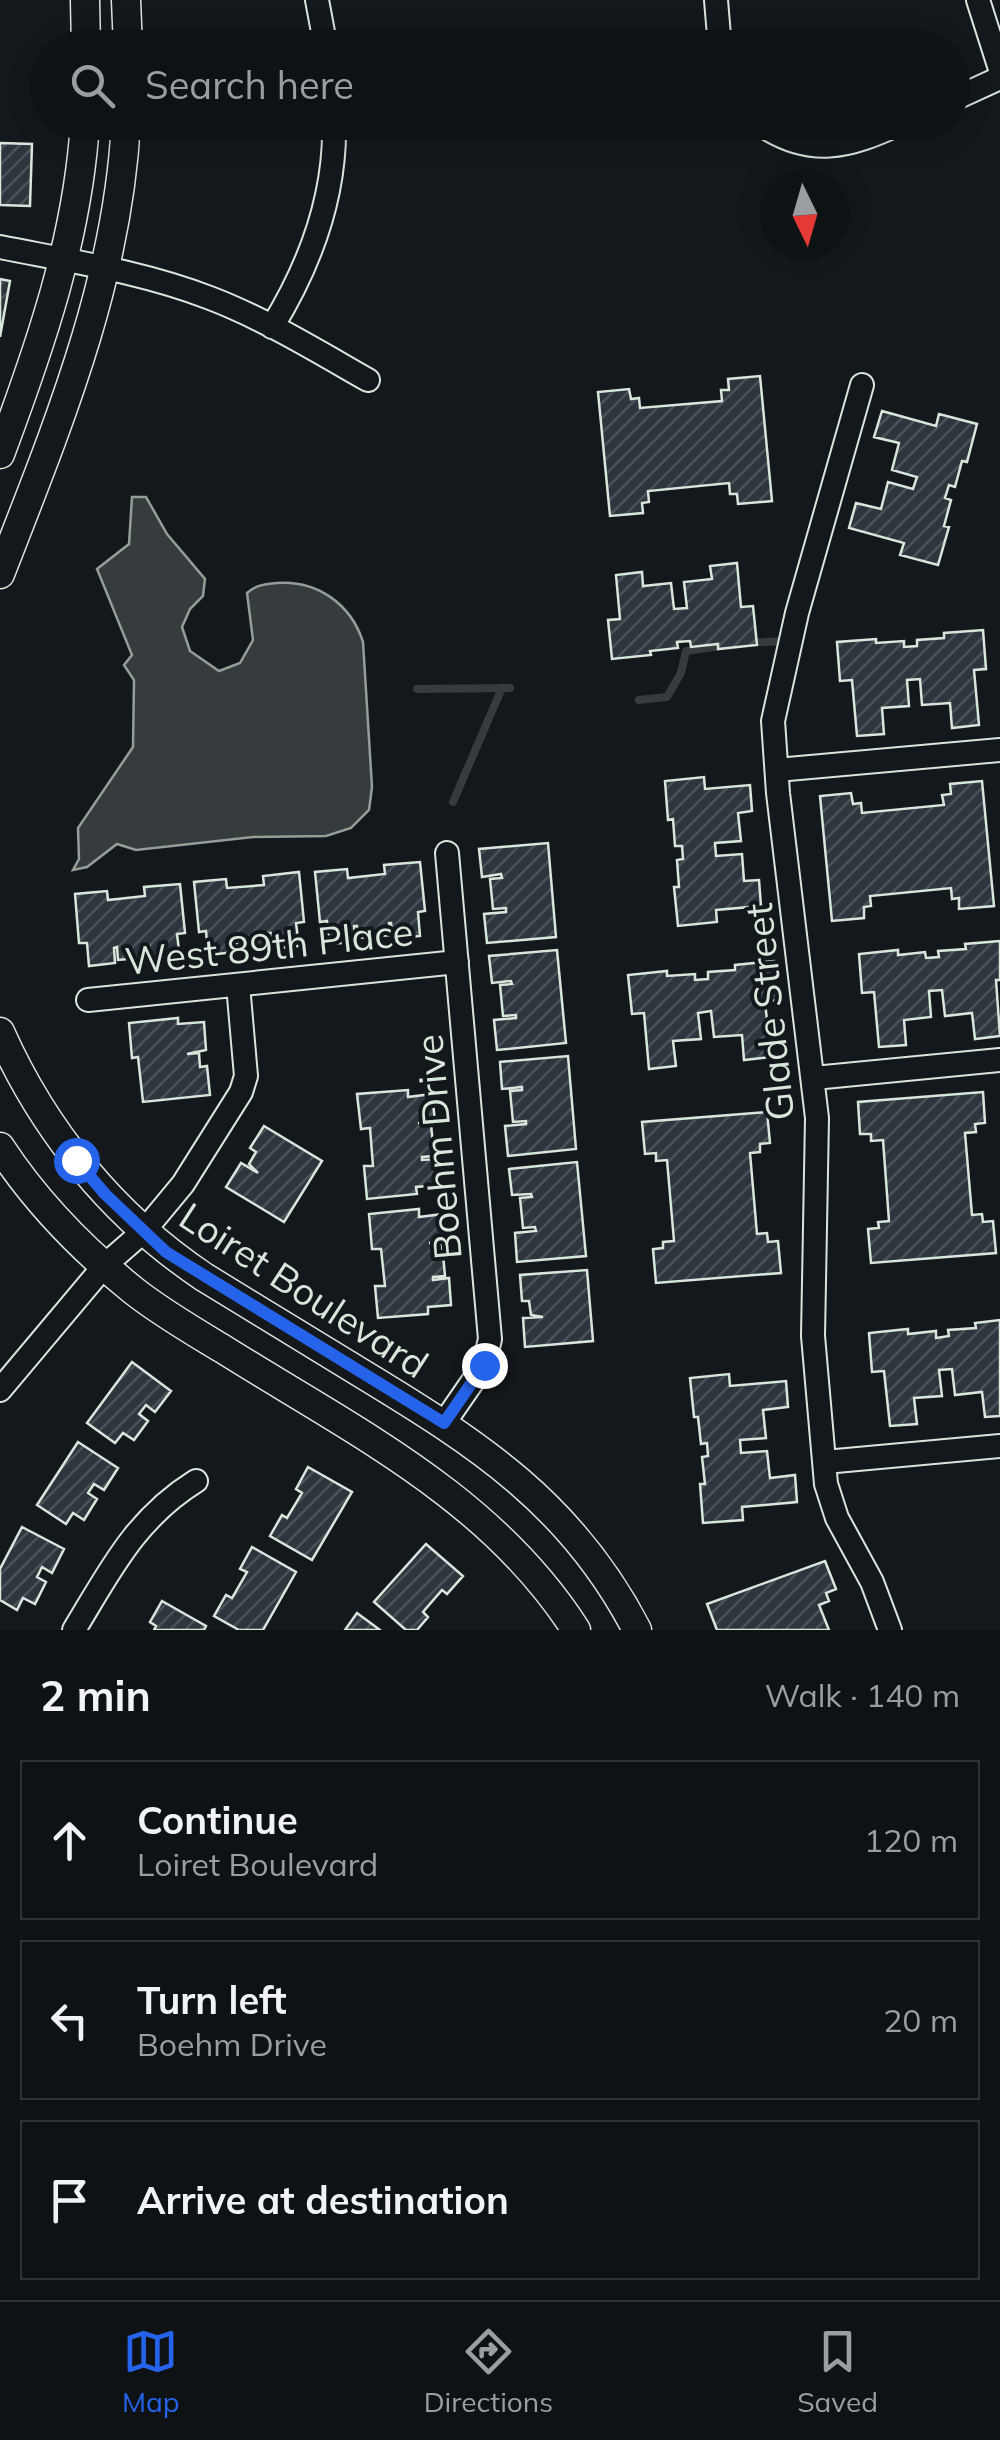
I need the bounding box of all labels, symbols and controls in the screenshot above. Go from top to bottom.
search box [30,30,970,140]
icon: search [65,58,120,113]
text: Search here [145,61,354,109]
north arrow [760,170,850,260]
street label: Glade Street [734,901,804,1123]
street label: West 89th Place [123,907,415,985]
street label: Boehm Drive [404,1033,472,1261]
route start [54,1138,100,1184]
street label: Loiret Boulevard [171,1192,437,1388]
route end [462,1343,508,1389]
text: 2 min [40,1669,151,1722]
text: Walk · 140 m [765,1675,960,1715]
text: Continue [137,1796,298,1844]
icon: ahead [42,1813,97,1868]
text: 120 m [864,1820,958,1860]
text: Loiret Boulevard [137,1844,378,1884]
text: Turn left [137,1976,287,2024]
icon: left [42,1993,97,2048]
text: 20 m [883,2000,958,2040]
text: Boehm Drive [137,2024,327,2064]
icon: arrive [42,2173,97,2228]
text: Arrive at destination [137,2176,509,2224]
tab: Map [122,2324,180,2419]
tab: Directions [424,2324,553,2419]
tab: Saved [797,2324,878,2419]

